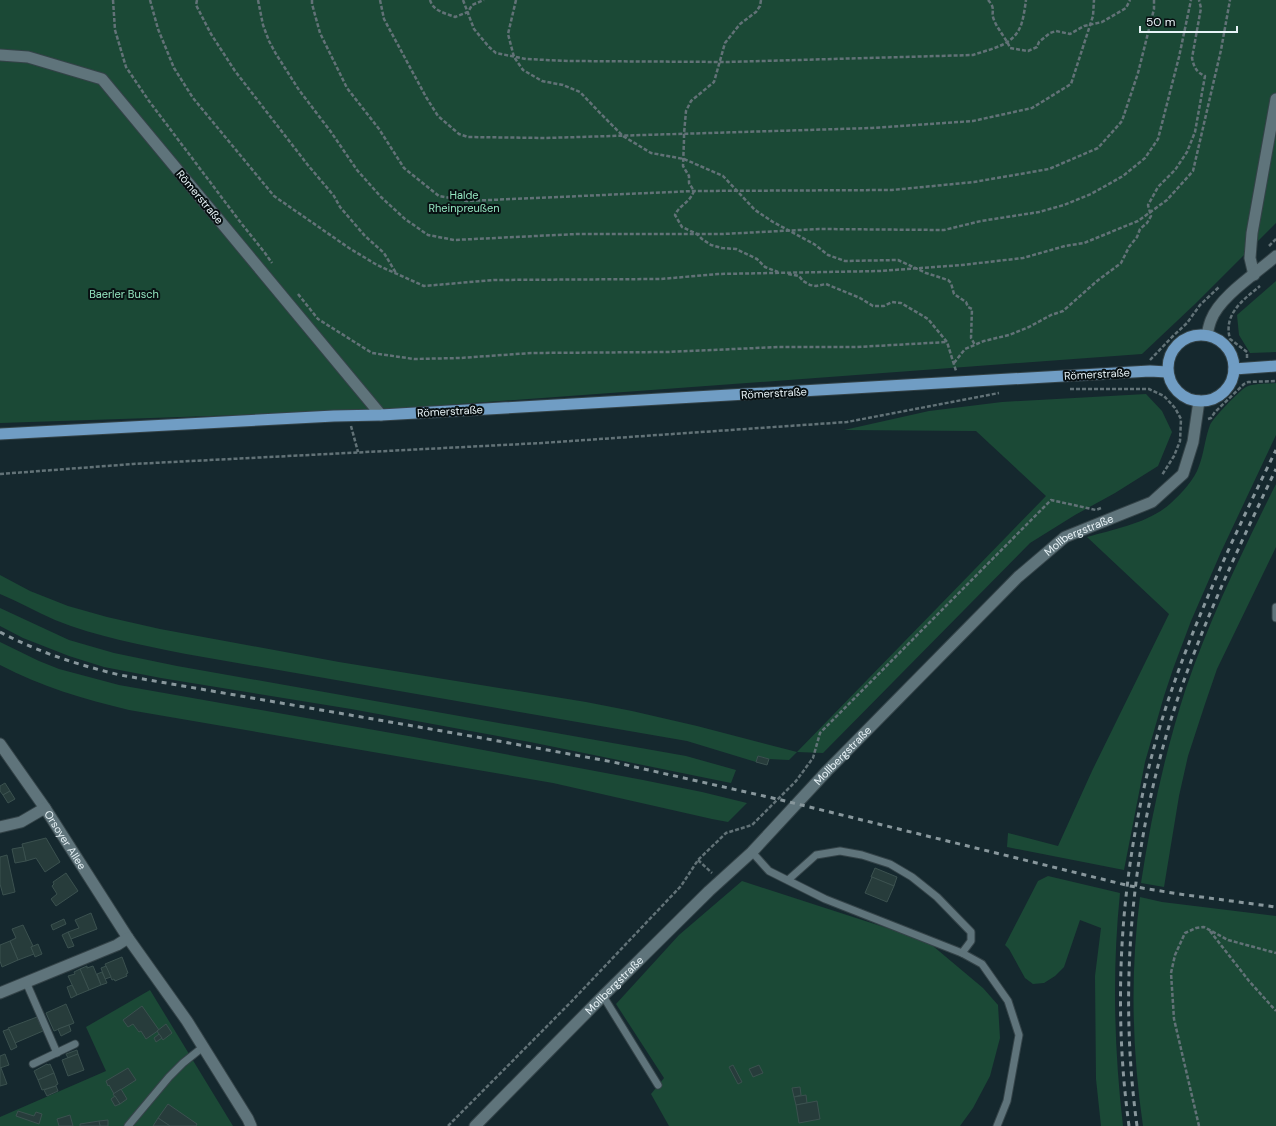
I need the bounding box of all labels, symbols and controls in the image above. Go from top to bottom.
scale bar [1140,8,1237,34]
text: 50 m [1146,14,1175,30]
street label: Römerstraße [173,167,227,227]
park label: Halde Rheinpreußen [428,188,500,215]
park label: Baerler Busch [89,287,159,301]
street label: Römerstraße [1064,365,1130,383]
street label: Römerstraße [741,384,807,402]
street label: Römerstraße [417,402,483,420]
street label: Mollbergstraße [1041,511,1115,559]
street label: Mollbergstraße [811,723,874,788]
street label: Orsoyer Allee [41,807,89,872]
street label: Mollbergstraße [582,953,646,1017]

